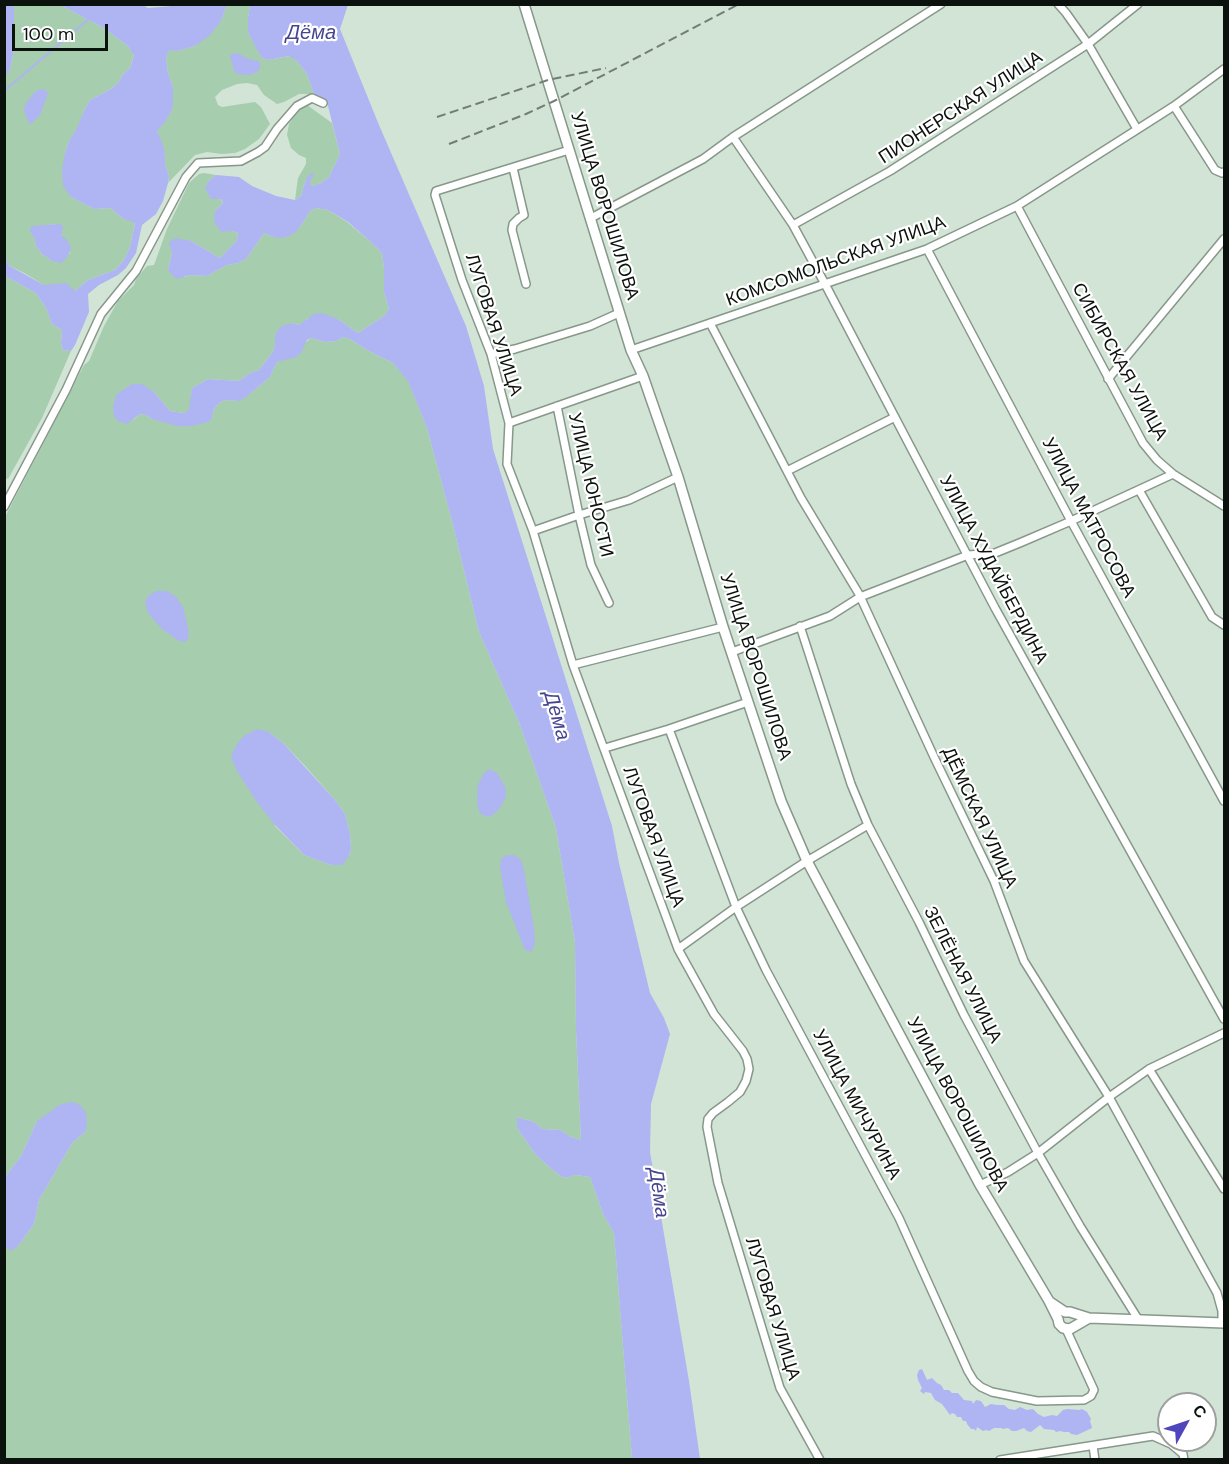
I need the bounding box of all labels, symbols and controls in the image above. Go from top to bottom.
scale bar [15,12,111,50]
text: 100 m [23,22,74,46]
water label: Дёма [286,22,336,46]
street label: ПИОНЕРСКАЯ УЛИЦА [875,47,1047,169]
street label: УЛИЦА ВОРОШИЛОВА [565,109,643,303]
street label: КОМСОМОЛЬСКАЯ УЛИЦА [723,212,949,312]
street label: ЛУГОВАЯ УЛИЦА [460,251,526,399]
street label: СИБИРСКАЯ УЛИЦА [1067,280,1171,444]
street label: УЛИЦА ЮНОСТИ [563,411,617,559]
street label: УЛИЦА МАТРОСОВА [1037,434,1139,602]
street label: УЛИЦА ХУДАЙБЕРДИНА [934,472,1052,668]
street label: УЛИЦА ВОРОШИЛОВА [715,571,795,763]
water label: Дёма [538,689,574,743]
street label: ДЁМСКАЯ УЛИЦА [937,744,1021,892]
street label: ЛУГОВАЯ УЛИЦА [618,764,688,910]
street label: ЗЕЛЁНАЯ УЛИЦА [918,903,1006,1047]
street label: УЛИЦА ВОРОШИЛОВА [902,1014,1012,1196]
street label: УЛИЦА МИЧУРИНА [807,1026,905,1184]
water label: Дёма [643,1167,673,1219]
street label: ЛУГОВАЯ УЛИЦА [740,1235,804,1383]
north arrow [1157,1392,1217,1452]
text: С [1188,1400,1211,1423]

